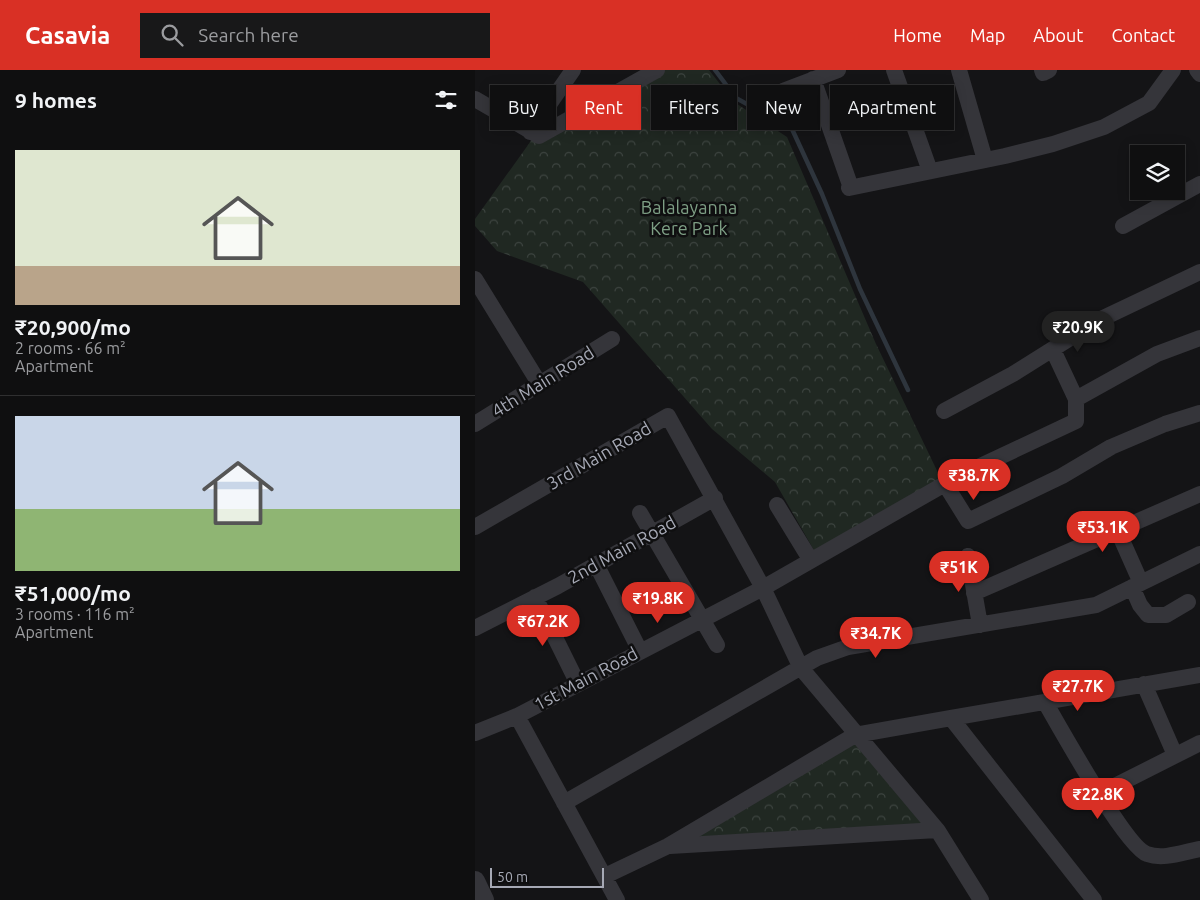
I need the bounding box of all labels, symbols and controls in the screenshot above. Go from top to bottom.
search box [140,13,490,58]
icon: search [158,21,186,49]
text: Casavia [25,22,110,49]
text: Search here [198,24,299,46]
text: Home [893,25,942,45]
text: Map [970,25,1005,45]
text: About [1033,25,1083,45]
text: Contact [1111,25,1175,45]
chip: Buy [490,85,556,130]
chip: Rent [566,85,641,130]
chip: Filters [651,85,737,130]
chip: New [747,85,820,130]
chip: Apartment [830,85,954,130]
icon: filters [432,86,460,114]
text: 9 homes [15,88,97,112]
map controls [1130,145,1185,200]
button: layers [1130,145,1185,200]
icon: home [193,183,283,273]
park label: Balalayanna Kere Park [641,197,737,238]
pin: ₹20.9K [1037,310,1119,353]
text: ₹20,900/mo [15,315,131,339]
text: ₹20.9K [1053,318,1103,336]
text: 2 rooms · 66 m² [15,339,126,357]
street label: 4th Main Road [488,342,597,421]
text: Apartment [15,357,93,375]
street label: 3rd Main Road [543,417,654,493]
icon: home [193,448,283,538]
pin: ₹38.7K [933,458,1015,501]
text: ₹38.7K [949,466,999,484]
pin: ₹53.1K [1062,510,1144,553]
street label: 2nd Main Road [564,511,679,587]
text: ₹53.1K [1078,518,1128,536]
pin: ₹51K [929,550,989,593]
text: ₹51K [940,558,978,576]
text: ₹51,000/mo [15,581,131,605]
pin: ₹19.8K [617,582,699,624]
text: ₹19.8K [633,589,683,607]
pin: ₹67.2K [502,604,584,647]
text: 3 rooms · 116 m² [15,605,135,623]
text: ₹67.2K [518,612,568,630]
pin: ₹34.7K [835,616,917,659]
text: Apartment [15,623,93,641]
text: ₹34.7K [851,624,901,642]
street label: 1st Main Road [530,642,641,714]
pin: ₹27.7K [1037,670,1119,712]
text: ₹27.7K [1053,677,1103,695]
pin: ₹22.8K [1057,778,1139,820]
text: ₹22.8K [1073,785,1123,803]
scale bar [490,865,604,888]
text: 50 m [497,869,528,885]

